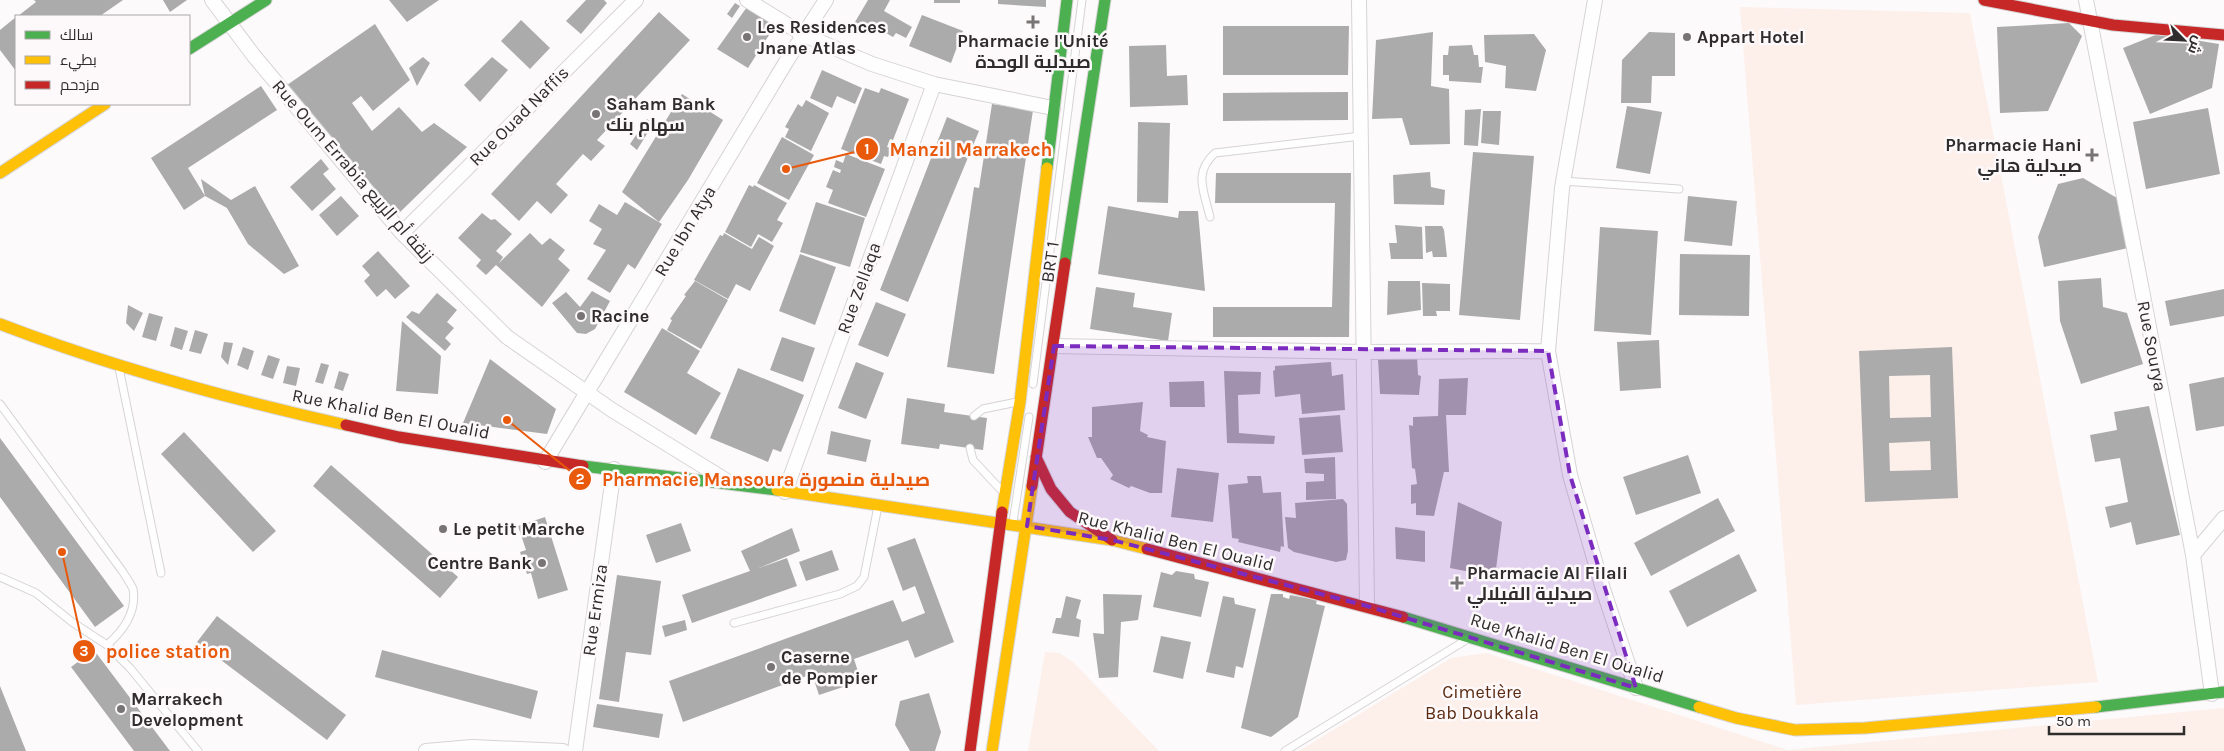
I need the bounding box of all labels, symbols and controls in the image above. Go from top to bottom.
legend [15,15,190,105]
north arrow [2159,15,2209,65]
place label: Les Residences Jnane Atlas [757,16,886,59]
marker: Pharmacie l'Unité صيدلية الوحدة [1027,16,1039,28]
text: سالك [60,26,93,44]
place label: Appart Hotel [1697,26,1804,48]
place label: Pharmacie l'Unité صيدلية الوحدة [957,30,1109,73]
marker: Les Residences Jnane Atlas [741,31,753,43]
marker: Appart Hotel [1681,31,1693,43]
text: ش [2184,33,2207,57]
text: بطيء [60,51,97,72]
street label: Rue Ouad Naffis [464,61,574,171]
street label: Rue Oum Errabia زنقة أم الربيع [267,75,438,268]
text: مزدحم [60,76,100,95]
place label: Saham Bank سهام بنك [606,93,716,137]
marker: Saham Bank سهام بنك [590,108,602,120]
callout: Manzil Marrakech [855,132,1063,166]
place label: Pharmacie Hani صيدلية هاني [1945,134,2082,181]
text: Manzil Marrakech [890,139,1052,161]
text: 1 [864,140,870,158]
marker: Pharmacie Hani صيدلية هاني [2086,149,2098,161]
street label: Rue Ibn Atya [649,182,721,280]
street label: Rue Zellaqa [832,239,886,337]
street label: BRT 1 [1036,240,1064,284]
street label: Rue Sourya [2132,299,2172,393]
place label: Racine [591,305,649,327]
marker: Racine [575,310,587,322]
street label: Rue Khalid Ben El Oualid [290,384,492,444]
callout: Pharmacie Mansoura صيدلية منصورة [567,462,941,496]
text: Pharmacie Mansoura صيدلية منصورة [602,469,930,491]
text: 2 [575,470,585,488]
street label: Rue Khalid Ben El Oualid [1076,506,1276,576]
place label: Le petit Marche [453,518,585,540]
marker: Le petit Marche [437,523,449,535]
place label: Centre Bank [428,552,532,574]
marker: Centre Bank [536,557,548,569]
place label: Pharmacie Al Filali صيدلية الفيلالي [1467,562,1628,609]
street label: Rue Ermiza [578,563,612,657]
marker: Pharmacie Al Filali صيدلية الفيلالي [1451,577,1463,589]
street label: Rue Khalid Ben El Oualid [1468,608,1666,688]
callout: police station [71,634,240,668]
text: police station [106,641,230,663]
text: 3 [79,642,89,660]
place label: Caserne de Pompier [781,646,877,689]
marker: Caserne de Pompier [765,661,777,673]
park label: Cimetière Bab Doukkala [1425,681,1539,724]
place label: Marrakech Development [131,688,243,731]
marker: Marrakech Development [115,703,127,715]
scale bar [2049,704,2184,736]
text: 50 m [2056,712,2091,730]

